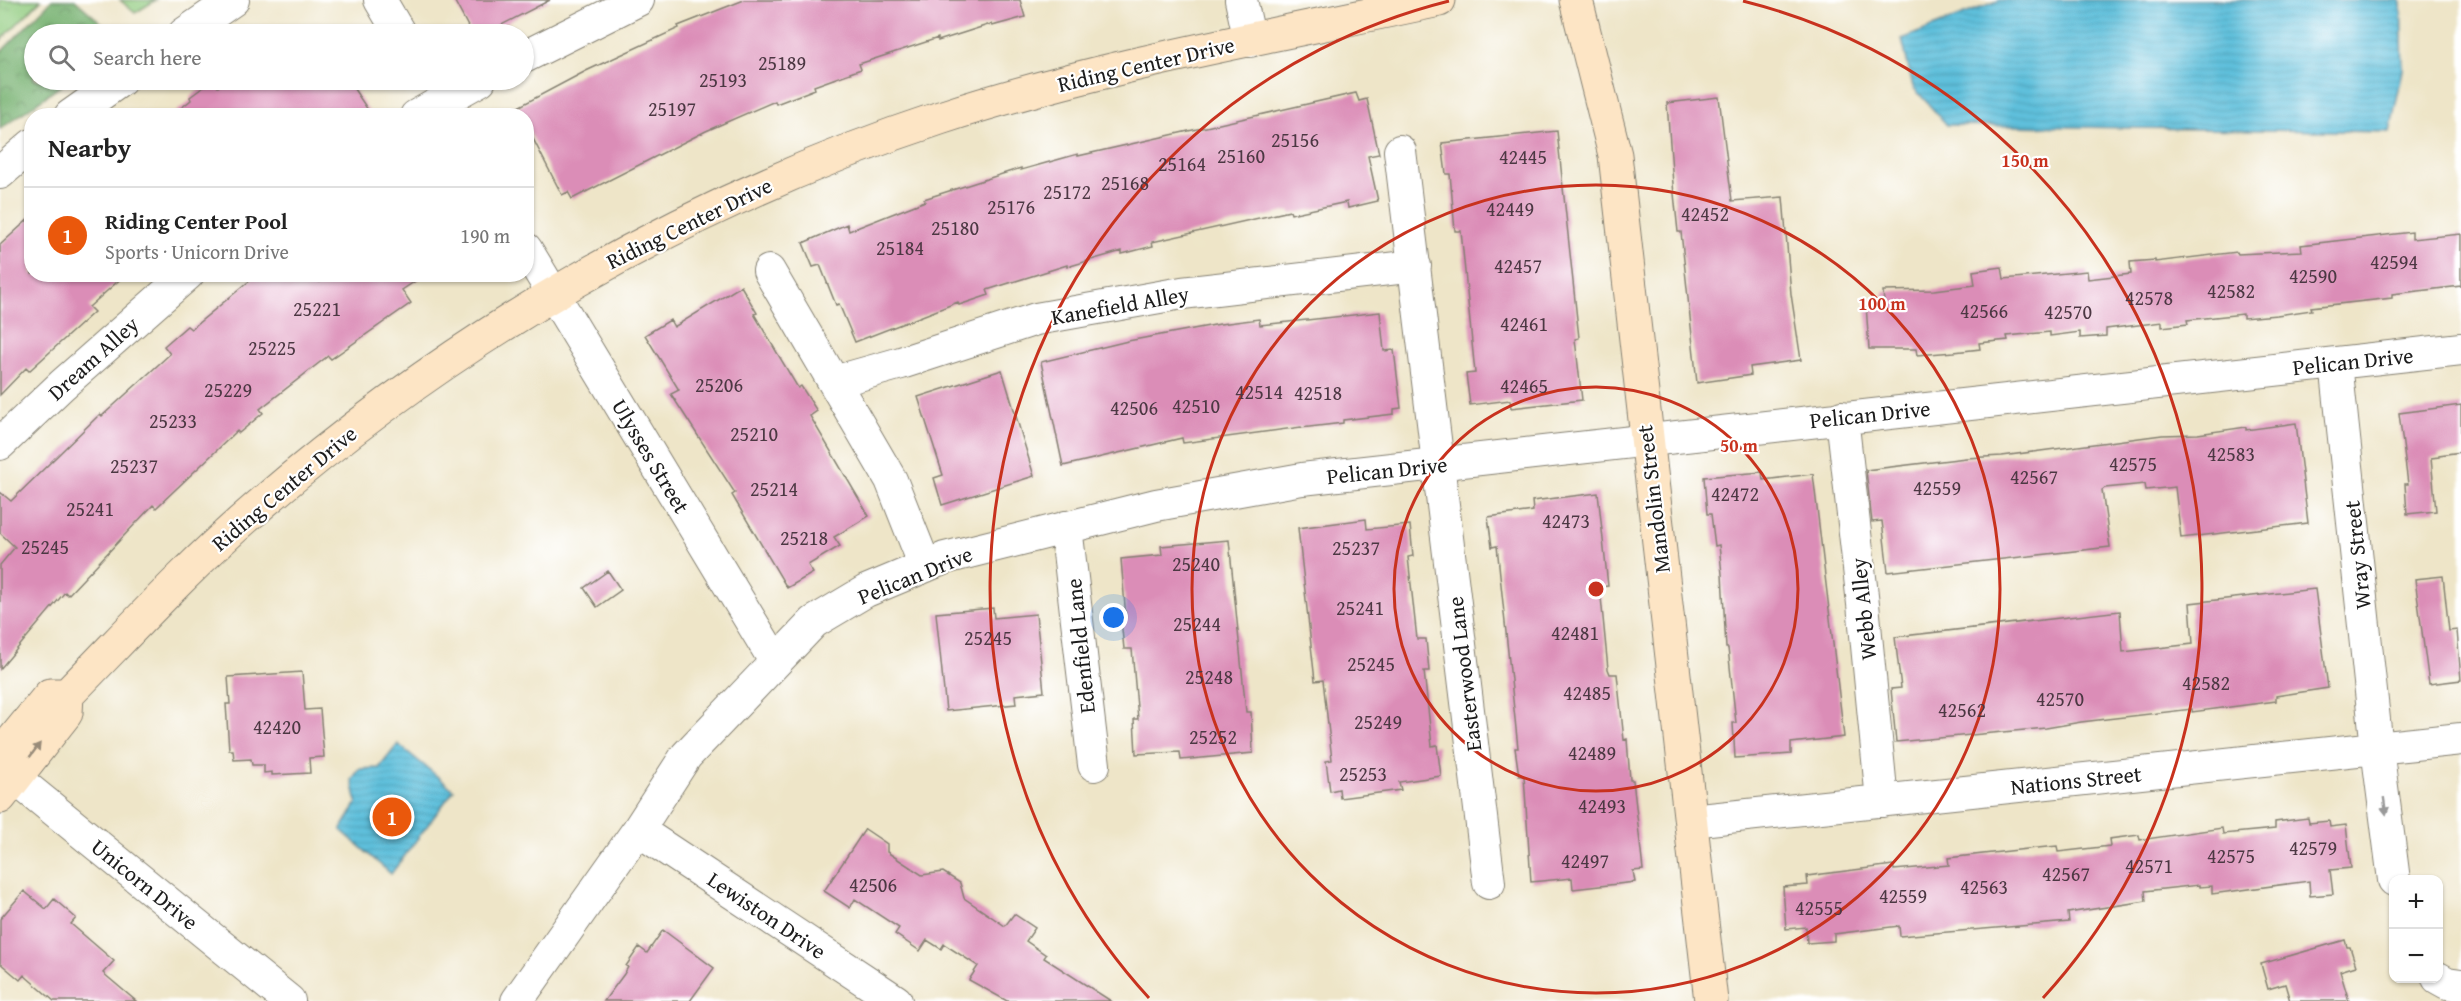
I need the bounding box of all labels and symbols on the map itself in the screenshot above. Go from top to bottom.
street label: Riding Center Drive [1054,28,1238,100]
house number: 25189 [758,48,806,77]
house number: 25193 [699,65,747,94]
house number: 25197 [648,94,696,123]
house number: 25156 [1271,125,1319,154]
house number: 25160 [1217,141,1265,170]
house number: 42445 [1499,142,1547,171]
text: 150 m [2001,147,2049,174]
house number: 25164 [1158,149,1206,178]
house number: 25168 [1101,168,1149,197]
street label: Riding Center Drive [601,169,777,277]
house number: 25172 [1043,177,1091,206]
house number: 25176 [987,192,1035,221]
house number: 42449 [1486,194,1534,223]
house number: 42452 [1681,199,1729,228]
house number: 25180 [931,213,979,242]
house number: 25184 [876,233,924,262]
house number: 42594 [2370,247,2418,276]
house number: 42457 [1494,251,1542,280]
house number: 42590 [2289,261,2337,290]
house number: 42582 [2207,276,2255,305]
street label: Kanefield Alley [1049,277,1191,333]
house number: 42578 [2125,283,2173,312]
text: 100 m [1858,290,1906,317]
house number: 25221 [293,294,341,323]
house number: 42566 [1960,296,2008,325]
house number: 42570 [2044,297,2092,326]
street label: Dream Alley [40,308,146,408]
house number: 42461 [1500,309,1548,338]
house number: 25225 [248,333,296,362]
street label: Pelican Drive [2291,339,2415,383]
house number: 25206 [695,370,743,399]
house number: 42465 [1500,371,1548,400]
house number: 25229 [204,375,252,404]
house number: 42514 [1235,377,1283,406]
house number: 42518 [1294,378,1342,407]
house number: 42510 [1172,391,1220,420]
street label: Pelican Drive [1808,392,1932,436]
street label: Ulysses Street [604,393,698,520]
house number: 42506 [1110,393,1158,422]
house number: 25233 [149,406,197,435]
street label: Riding Center Drive [204,418,364,558]
house number: 25210 [730,419,778,448]
street label: Mandolin Street [1628,423,1678,575]
text: 50 m [1720,432,1759,459]
house number: 42583 [2207,439,2255,468]
street label: Pelican Drive [1325,448,1449,492]
house number: 42575 [2109,449,2157,478]
house number: 25237 [110,451,158,480]
house number: 42567 [2010,462,2058,491]
house number: 42559 [1913,473,1961,502]
house number: 25214 [750,474,798,503]
house number: 42472 [1711,479,1759,508]
house number: 25241 [66,494,114,523]
street label: Wray Street [2335,499,2379,611]
house number: 42473 [1542,506,1590,535]
house number: 25218 [780,523,828,552]
house number: 25245 [21,532,69,561]
house number: 25237 [1332,533,1380,562]
street label: Pelican Drive [853,537,977,613]
house number: 25240 [1172,549,1220,578]
street label: Webb Alley [1842,556,1884,662]
street label: Edenfield Lane [1057,577,1103,715]
centre of rings [1586,579,1606,599]
house number: 25241 [1336,593,1384,622]
street label: Easterwood Lane [1439,595,1489,753]
your location [1099,603,1128,632]
house number: 25244 [1173,609,1221,638]
house number: 42481 [1551,618,1599,647]
house number: 25245 [964,623,1012,652]
house number: 25245 [1347,649,1395,678]
house number: 25248 [1185,662,1233,691]
house number: 42582 [2182,668,2230,697]
house number: 42485 [1563,678,1611,707]
house number: 42570 [2036,684,2084,713]
house number: 42562 [1938,695,1986,724]
house number: 25249 [1354,707,1402,736]
house number: 42420 [253,712,301,741]
house number: 25252 [1189,722,1237,751]
house number: 42489 [1568,738,1616,767]
one-way arrow [29,743,41,758]
street label: Nations Street [2009,757,2143,803]
house number: 25253 [1339,759,1387,788]
house number: 42493 [1578,791,1626,820]
pin: 1 [372,794,412,840]
one-way arrow [2380,797,2389,816]
street label: Unicorn Drive [85,831,205,937]
house number: 42579 [2289,833,2337,862]
house number: 42575 [2207,841,2255,870]
house number: 42497 [1561,846,1609,875]
house number: 42571 [2125,851,2173,880]
house number: 42567 [2042,859,2090,888]
street label: Lewiston Drive [701,863,833,967]
house number: 42506 [849,870,897,899]
house number: 42563 [1960,872,2008,901]
house number: 42559 [1879,881,1927,910]
house number: 42555 [1795,893,1843,922]

